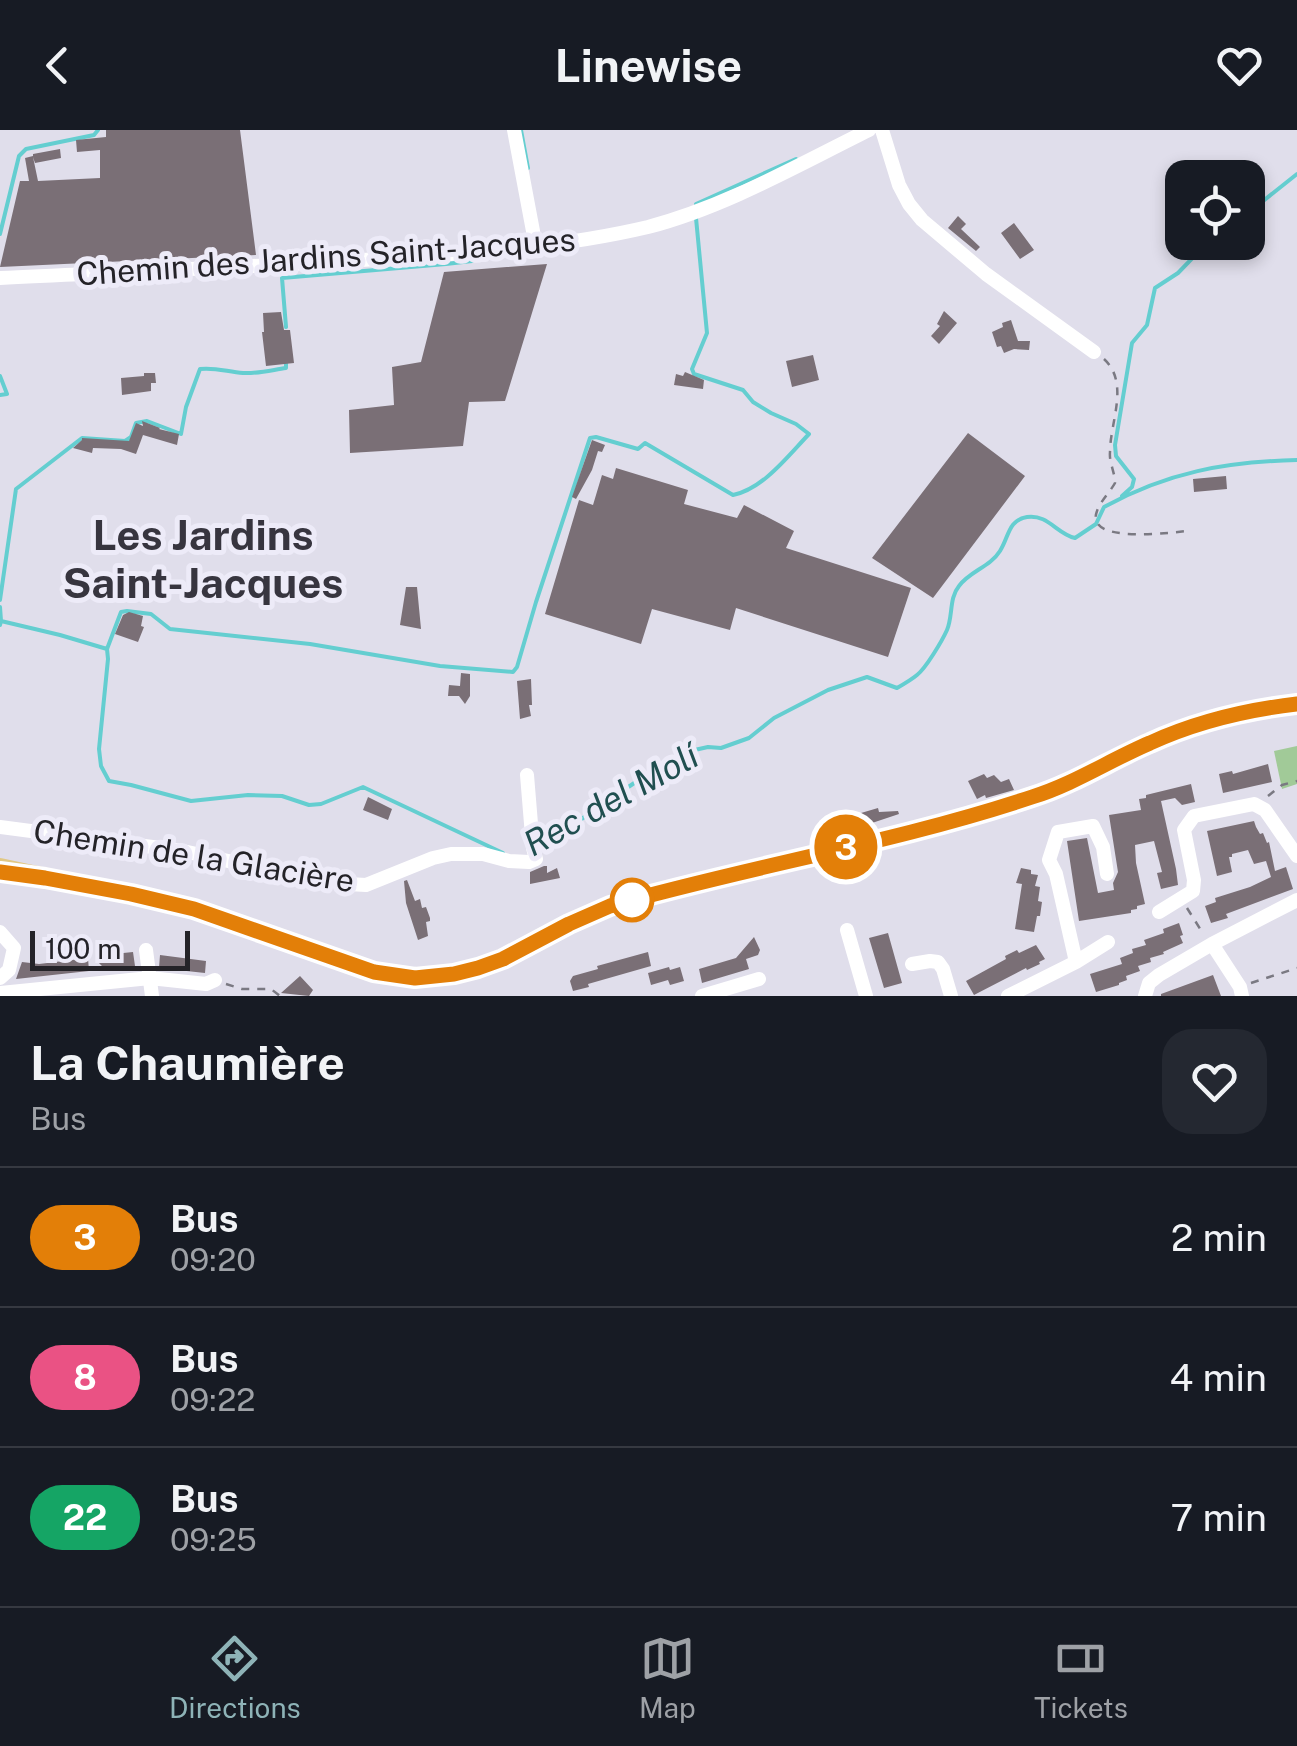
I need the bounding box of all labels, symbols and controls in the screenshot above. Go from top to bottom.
icon: back [30,38,85,93]
icon: heart [1212,38,1267,93]
text: Linewise [555,39,742,92]
map controls [1165,160,1265,260]
button: locate [1165,160,1265,260]
street label: Chemin des Jardins Saint-Jacques [75,221,577,292]
district label: Les Jardins Saint-Jacques [63,510,344,607]
water label: Rec del Molí [516,733,708,864]
street label: Chemin de la Glacière [31,812,357,899]
line badge: 3 [814,814,878,880]
text: 3 [834,827,858,868]
unlabelled marker [611,879,653,921]
scale bar [30,926,190,970]
text: 100 m [45,932,122,965]
button: heart [1162,1029,1267,1134]
text: La Chaumière [30,1034,345,1091]
text: Bus [30,1100,86,1137]
text: Bus [170,1196,239,1241]
text: 2 min [1171,1215,1267,1260]
text: 3 [73,1217,97,1258]
text: 09:20 [170,1241,256,1278]
text: Bus [170,1336,239,1381]
text: 4 min [1169,1355,1267,1400]
text: 8 [73,1357,97,1398]
text: 09:22 [170,1381,255,1418]
text: Bus [170,1476,239,1521]
text: 7 min [1170,1495,1267,1540]
text: 22 [63,1497,107,1538]
text: 09:25 [170,1521,257,1558]
tab: Directions [169,1631,301,1724]
tab: Map [639,1631,696,1724]
tab: Tickets [1034,1631,1128,1724]

